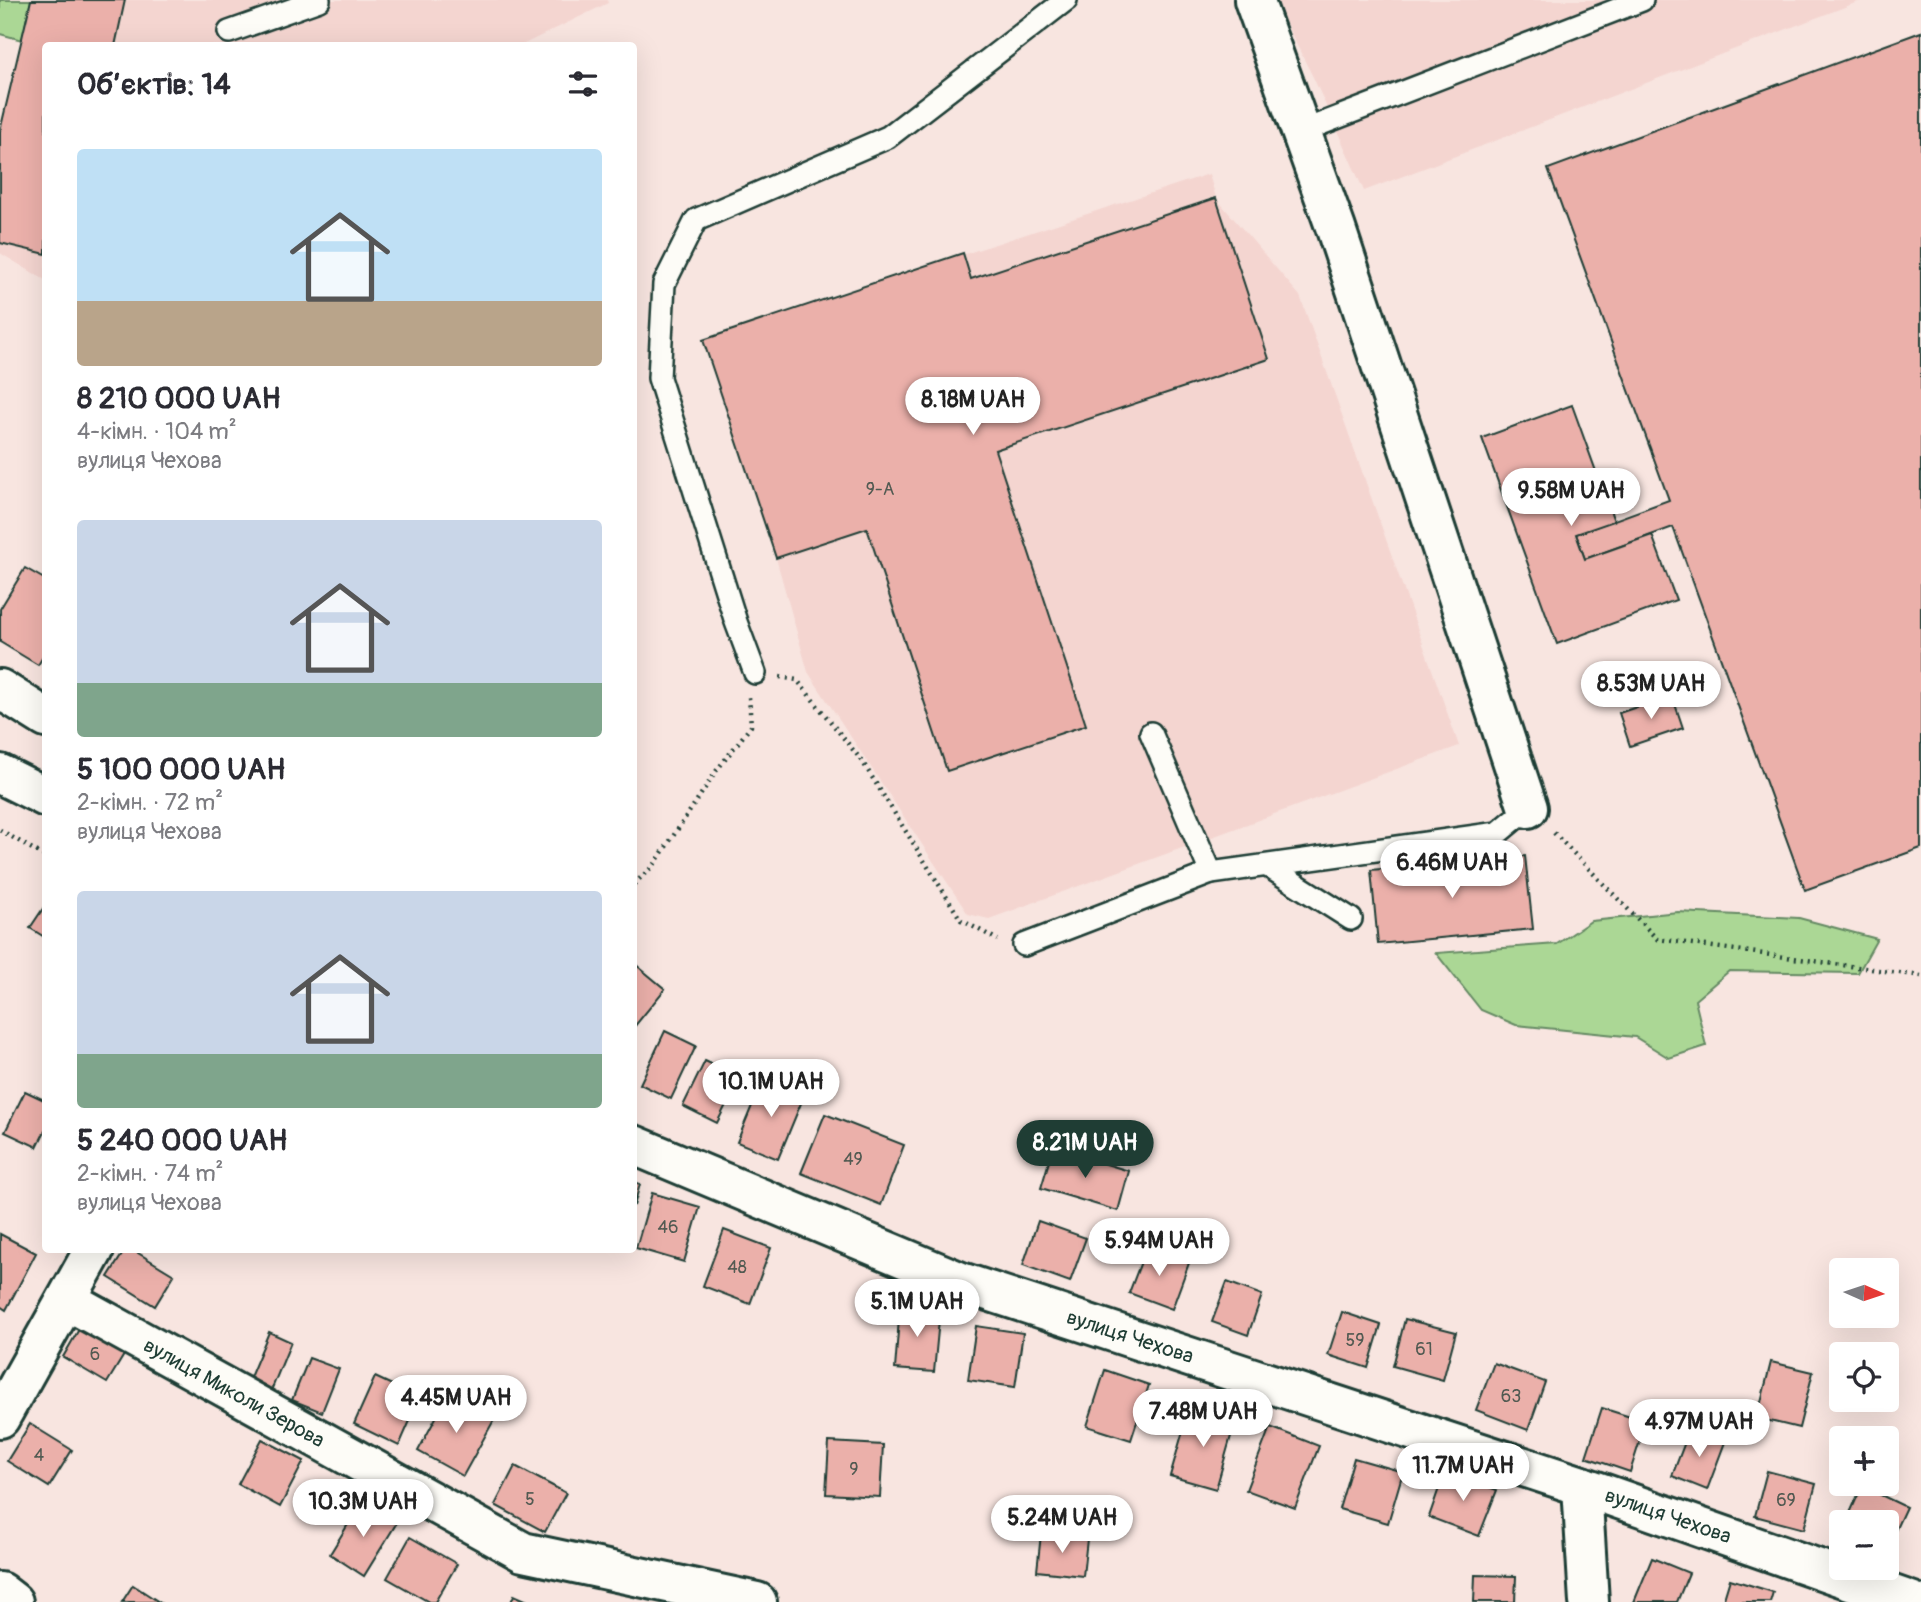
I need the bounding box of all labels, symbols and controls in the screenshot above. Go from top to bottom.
icon: filters [564,65,602,103]
text: Об’єктів: 14 [77,66,231,103]
icon: home [277,194,403,320]
pin: 8.18M UAH [893,378,1053,437]
text: 8 210 000 UAH [77,380,280,417]
text: 8.18M UAH [921,385,1025,414]
text: 4-кімн. · 104 m² [77,417,237,446]
text: вулиця Чехова [77,446,222,475]
pin: 9.58M UAH [1491,468,1651,528]
text: 9.58M UAH [1517,476,1625,505]
house number: 9-А [866,478,895,501]
icon: home [277,565,403,691]
pin: 8.53M UAH [1571,662,1731,721]
text: 8.53M UAH [1597,669,1705,698]
text: 5 100 000 UAH [77,751,285,788]
text: 2-кімн. · 72 m² [77,788,223,817]
text: вулиця Чехова [77,817,222,846]
pin: 6.46M UAH [1372,841,1532,900]
text: 6.46M UAH [1396,848,1508,877]
icon: home [277,936,403,1062]
pin: 10.1M UAH [691,1060,851,1119]
text: 10.1M UAH [719,1067,824,1096]
pin: 8.21M UAH [1005,1120,1165,1180]
text: 5 240 000 UAH [77,1122,287,1159]
text: 8.21M UAH [1033,1128,1137,1157]
house number: 49 [843,1148,863,1171]
text: 2-кімн. · 74 m² [77,1159,224,1188]
text: вулиця Чехова [77,1188,222,1217]
house number: 46 [658,1216,678,1239]
pin: 5.94M UAH [1079,1218,1239,1278]
text: 5.94M UAH [1105,1226,1213,1255]
house number: 48 [727,1256,747,1279]
north arrow [1829,1258,1899,1328]
map controls [1829,1258,1899,1580]
pin: 5.1M UAH [845,1280,989,1339]
text: 5.1M UAH [871,1287,963,1316]
street label: вулиця Чехова [1063,1304,1197,1370]
house number: 59 [1345,1329,1365,1352]
street label: вулиця Миколи Зерова [139,1332,329,1454]
house number: 61 [1415,1338,1433,1361]
button: locate [1829,1342,1899,1412]
house number: 6 [90,1343,100,1366]
pin: 4.45M UAH [376,1376,536,1435]
text: 4.45M UAH [401,1383,511,1412]
house number: 63 [1501,1385,1521,1408]
pin: 7.48M UAH [1123,1390,1283,1449]
text: 7.48M UAH [1149,1397,1257,1426]
pin: 4.97M UAH [1619,1400,1779,1459]
text: 4.97M UAH [1645,1407,1753,1436]
button: + [1829,1426,1899,1496]
house number: 4 [34,1444,45,1467]
pin: 11.7M UAH [1383,1444,1543,1503]
text: 11.7M UAH [1412,1451,1514,1480]
house number: 9 [849,1458,859,1481]
pin: 10.3M UAH [283,1480,443,1539]
street label: вулиця Чехова [1601,1482,1735,1550]
text: 10.3M UAH [309,1487,417,1516]
house number: 5 [525,1488,535,1511]
house number: 69 [1776,1489,1796,1512]
pin: 5.24M UAH [982,1496,1142,1555]
text: 5.24M UAH [1007,1503,1117,1532]
button: − [1829,1510,1899,1580]

